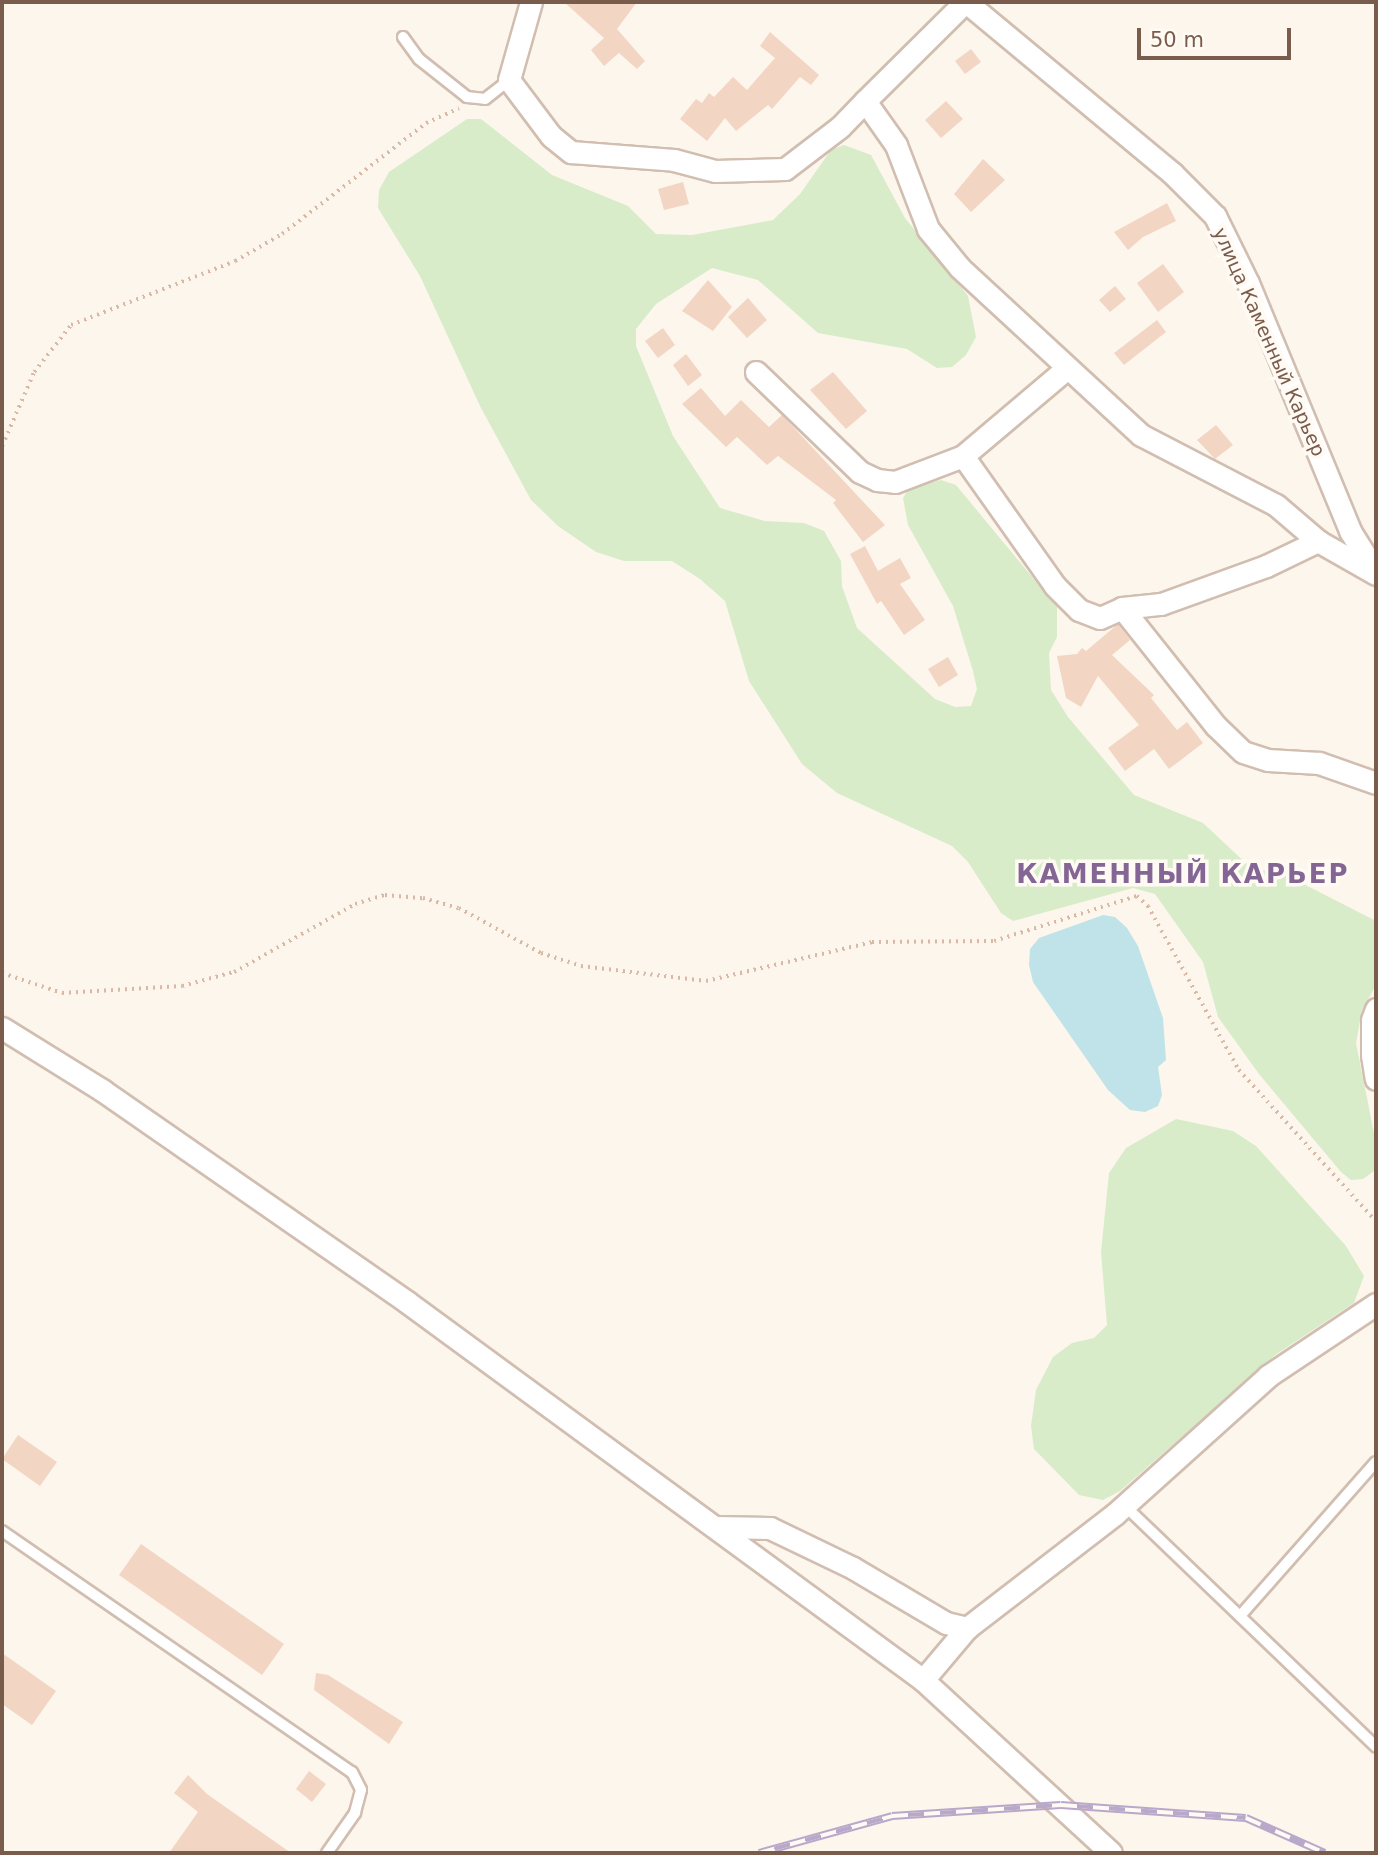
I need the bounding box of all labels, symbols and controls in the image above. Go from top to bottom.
scale bar [1140,14,1294,58]
text: 50 m [1150,28,1204,52]
street label: улица Каменный Карьер [1208,224,1330,460]
district label: КАМЕННЫЙ КАРЬЕР [1018,859,1348,891]

